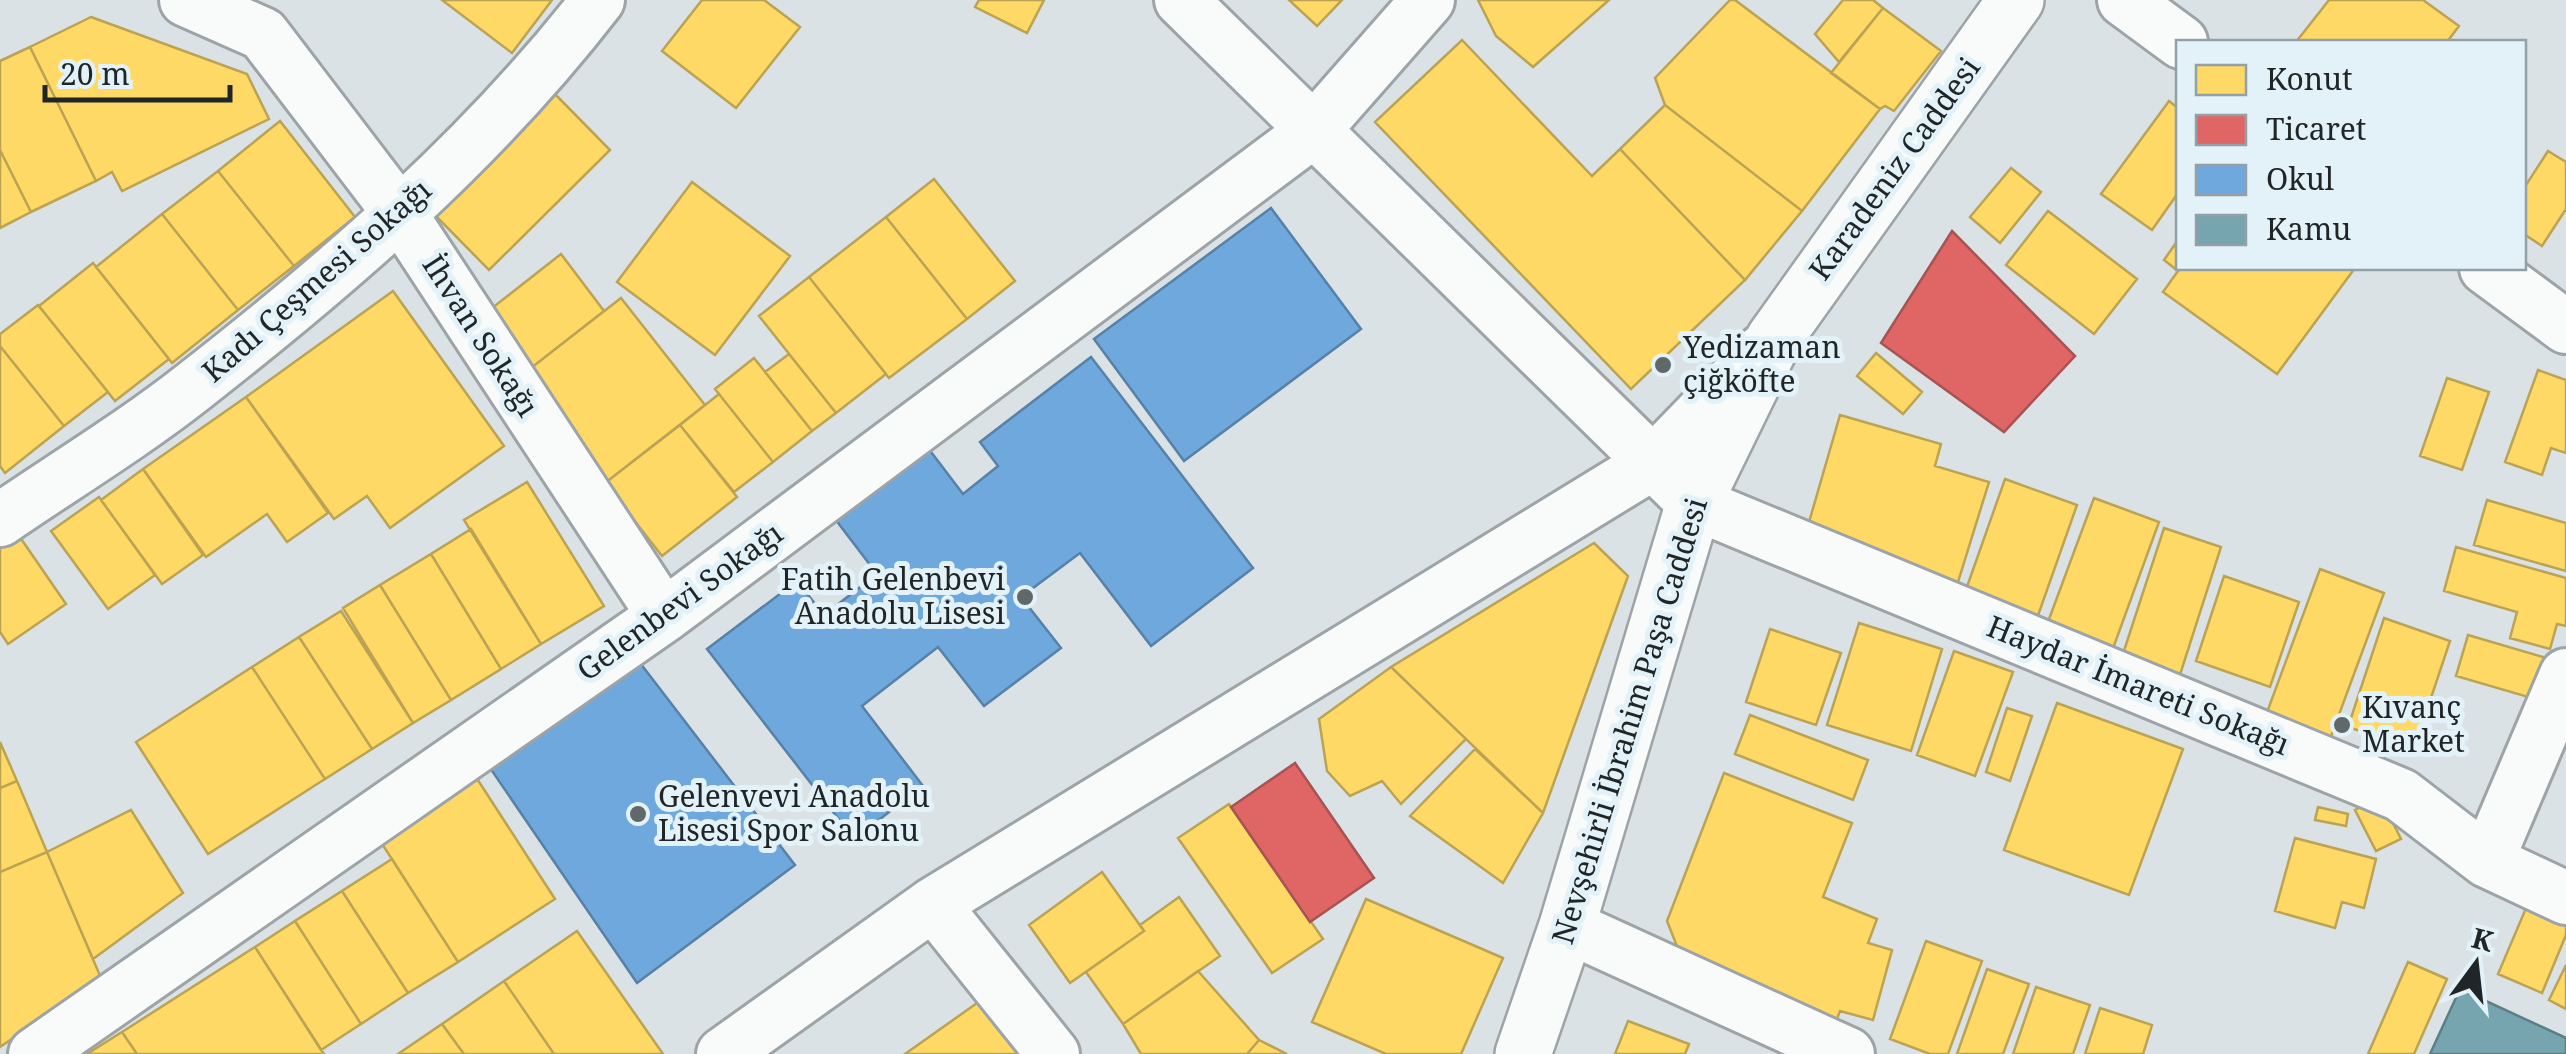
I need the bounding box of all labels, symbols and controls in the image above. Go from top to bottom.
scale bar [45,40,230,102]
legend [2176,40,2526,270]
street label: Karadeniz Caddesi [1799,48,1989,288]
text: 20 m [60,53,130,94]
text: Konut [2266,58,2353,99]
text: Ticaret [2266,108,2366,149]
text: Okul [2266,158,2334,199]
street label: Kadı Çeşmesi Sokağı [193,169,440,391]
text: Kamu [2266,208,2351,249]
street label: İhvan Sokağı [414,246,549,424]
place label: Yedizaman çiğköfte [1682,326,1841,401]
marker: Yedizaman çiğköfte [1652,354,1674,376]
street label: Nevşehirli İbrahim Paşa Caddesi [1541,492,1716,949]
street label: Gelenbevi Sokağı [568,512,791,689]
place label: Fatih Gelenbevi Anadolu Lisesi [781,558,1005,633]
marker: Fatih Gelenbevi Anadolu Lisesi [1014,586,1036,608]
street label: Haydar İmareti Sokağı [1981,605,2296,764]
place label: Kıvanç Market [2362,686,2465,761]
marker: Kıvanç Market [2331,714,2353,736]
place label: Gelenvevi Anadolu Lisesi Spor Salonu [658,775,930,850]
marker: Gelenvevi Anadolu Lisesi Spor Salonu [627,803,649,825]
north arrow [2426,914,2526,1014]
text: K [2468,918,2498,960]

